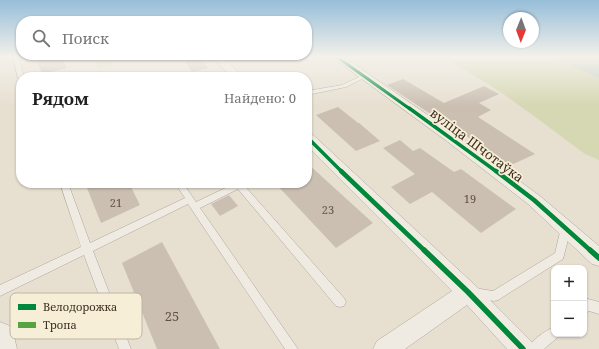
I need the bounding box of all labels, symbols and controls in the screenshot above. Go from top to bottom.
north arrow [503,12,539,48]
search box [16,16,312,60]
icon: search [30,27,52,49]
text: Поиск [62,28,109,48]
text: Рядом [32,87,89,110]
text: Найдено: 0 [224,89,296,107]
street label: вуліца Шчотаўка [426,104,528,186]
house number: 19 [464,191,476,206]
house number: 21 [110,195,122,210]
house number: 23 [322,202,334,217]
map controls [551,265,587,337]
button: + [551,265,587,301]
legend [10,293,142,339]
text: Велодорожка [43,299,117,314]
button: − [551,301,587,337]
house number: 25 [165,307,179,325]
text: Тропа [43,317,77,332]

